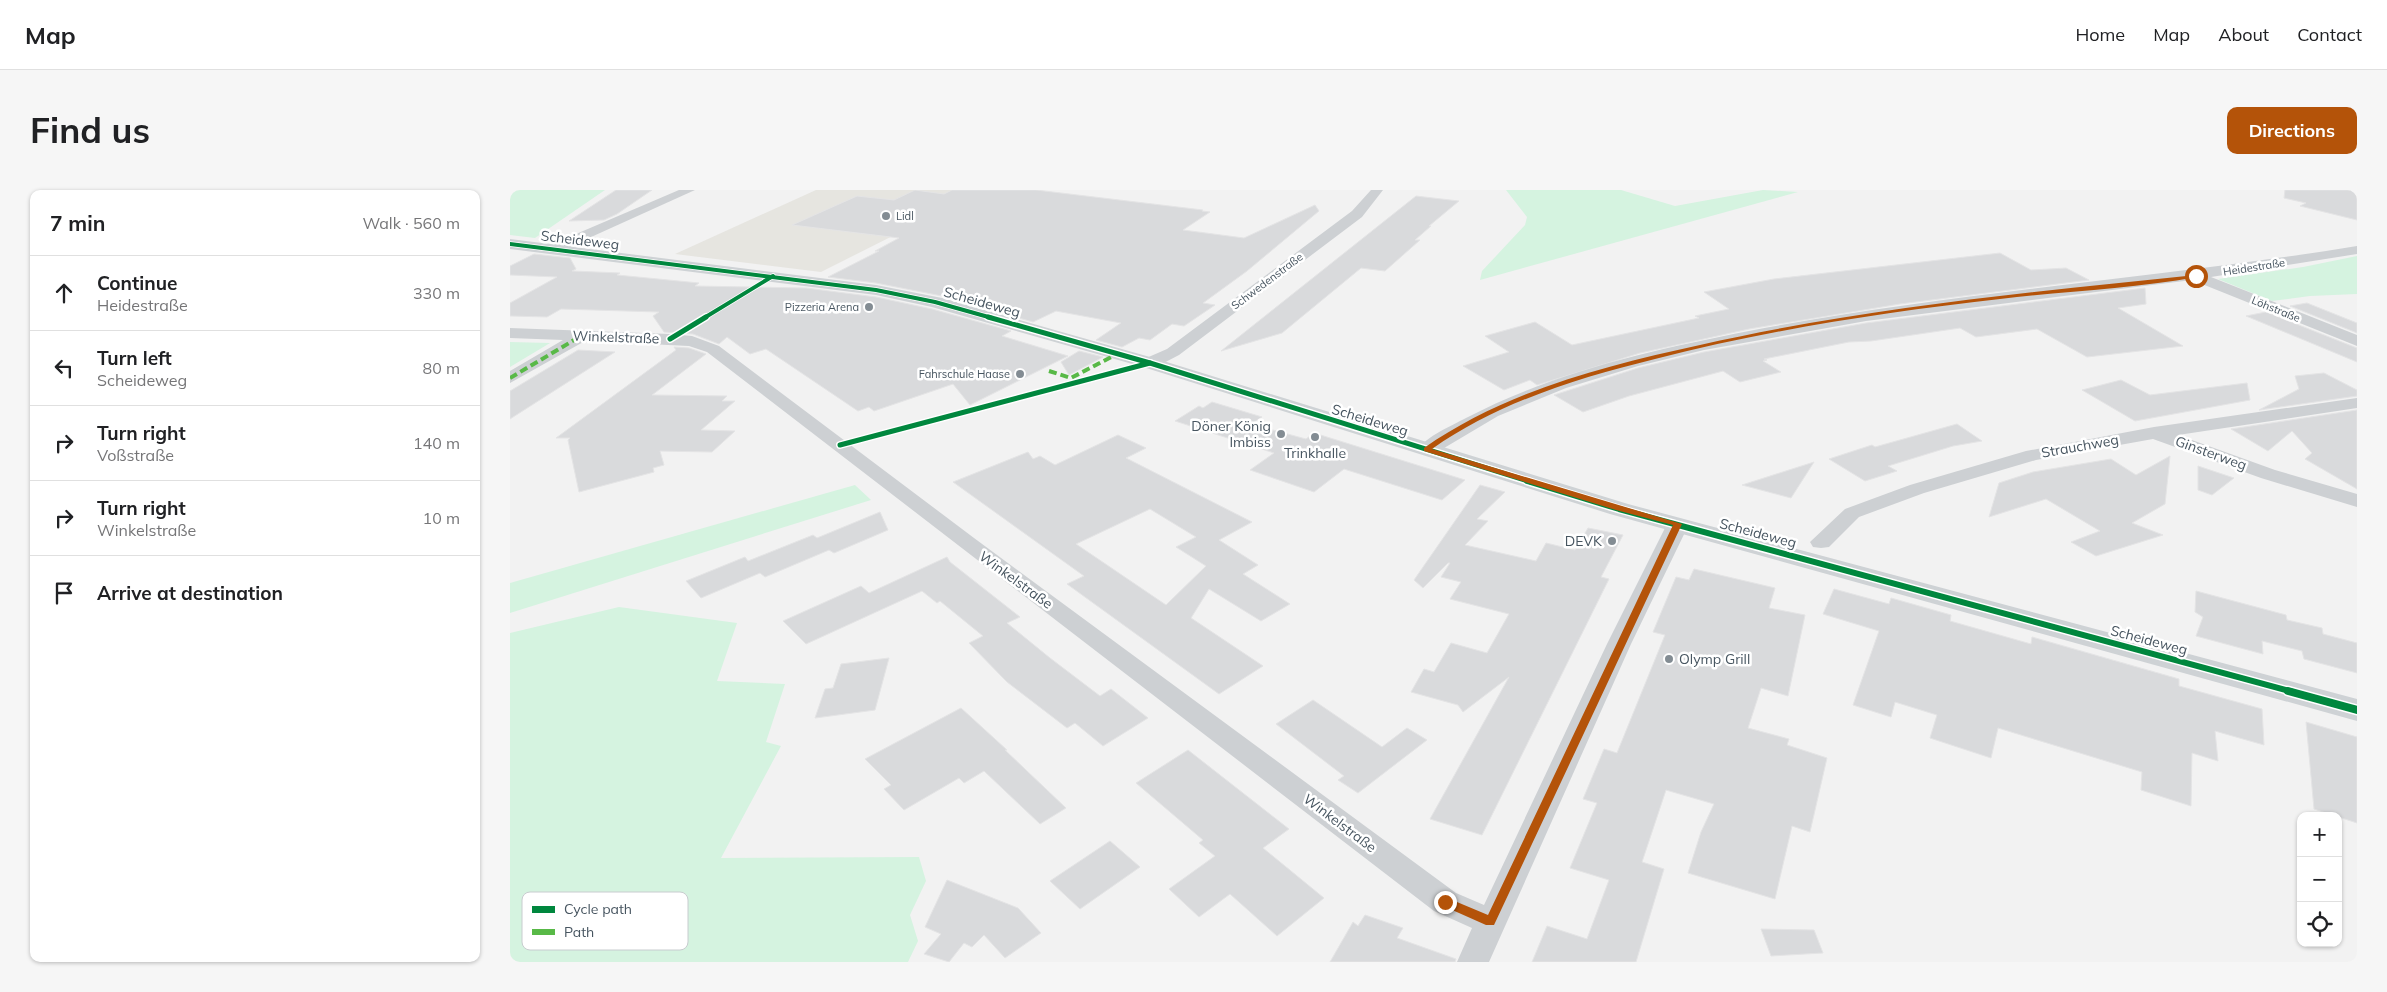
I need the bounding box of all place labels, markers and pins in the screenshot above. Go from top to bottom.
place label: Lidl [896,209,914,223]
marker: Lidl [880,210,892,222]
place label: Pizzeria Arena [785,300,859,314]
marker: Pizzeria Arena [863,301,875,313]
place label: Fahrschule Haase [919,367,1010,381]
marker: Fahrschule Haase [1014,368,1026,380]
place label: Döner König Imbiss [1191,417,1271,451]
marker: Döner König Imbiss [1275,428,1287,440]
marker: Trinkhalle [1309,431,1321,443]
place label: Trinkhalle [1284,444,1346,462]
place label: DEVK [1565,532,1603,550]
marker: DEVK [1606,535,1618,547]
place label: Olymp Grill [1679,650,1750,668]
marker: Olymp Grill [1663,653,1675,665]

